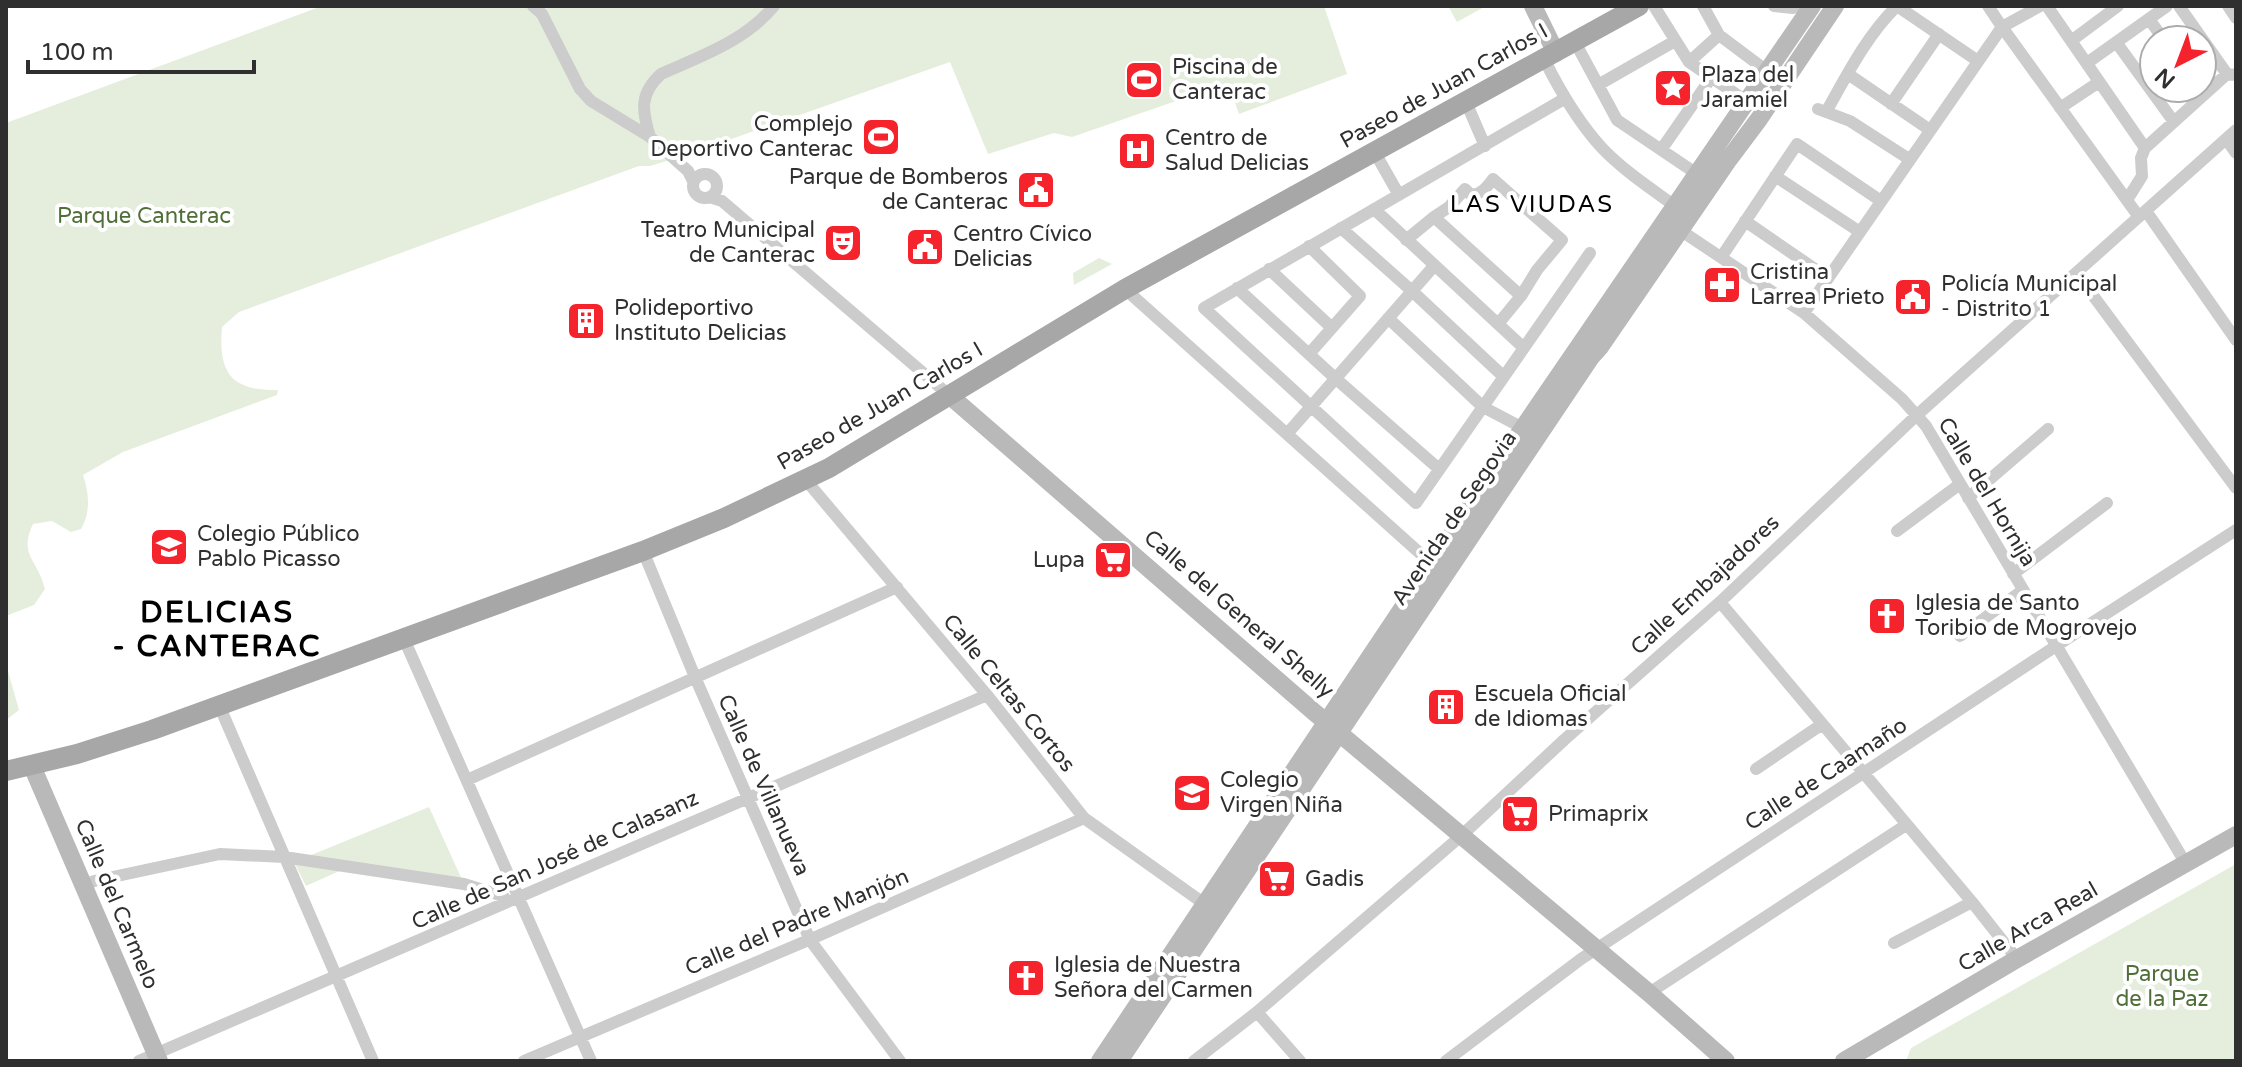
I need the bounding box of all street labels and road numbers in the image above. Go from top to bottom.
street label: Paseo de Juan Carlos I [1336,18,1552,154]
street label: Paseo de Juan Carlos I [772,336,988,476]
street label: Calle del Hornija [1932,413,2042,571]
street label: Avenida de Segovia [1386,426,1522,610]
street label: Calle Embajadores [1625,510,1785,660]
street label: Calle del General Shelly [1139,524,1339,704]
street label: Calle Celtas Cortos [937,609,1081,777]
street label: Calle de Villanueva [712,690,816,880]
street label: Calle de Caamaño [1740,712,1912,836]
street label: Calle de San José de Calasanz [408,785,702,935]
street label: Calle del Carmelo [69,815,165,993]
street label: Calle del Padre Manjón [681,863,913,981]
street label: Calle Arca Real [1954,877,2102,977]

